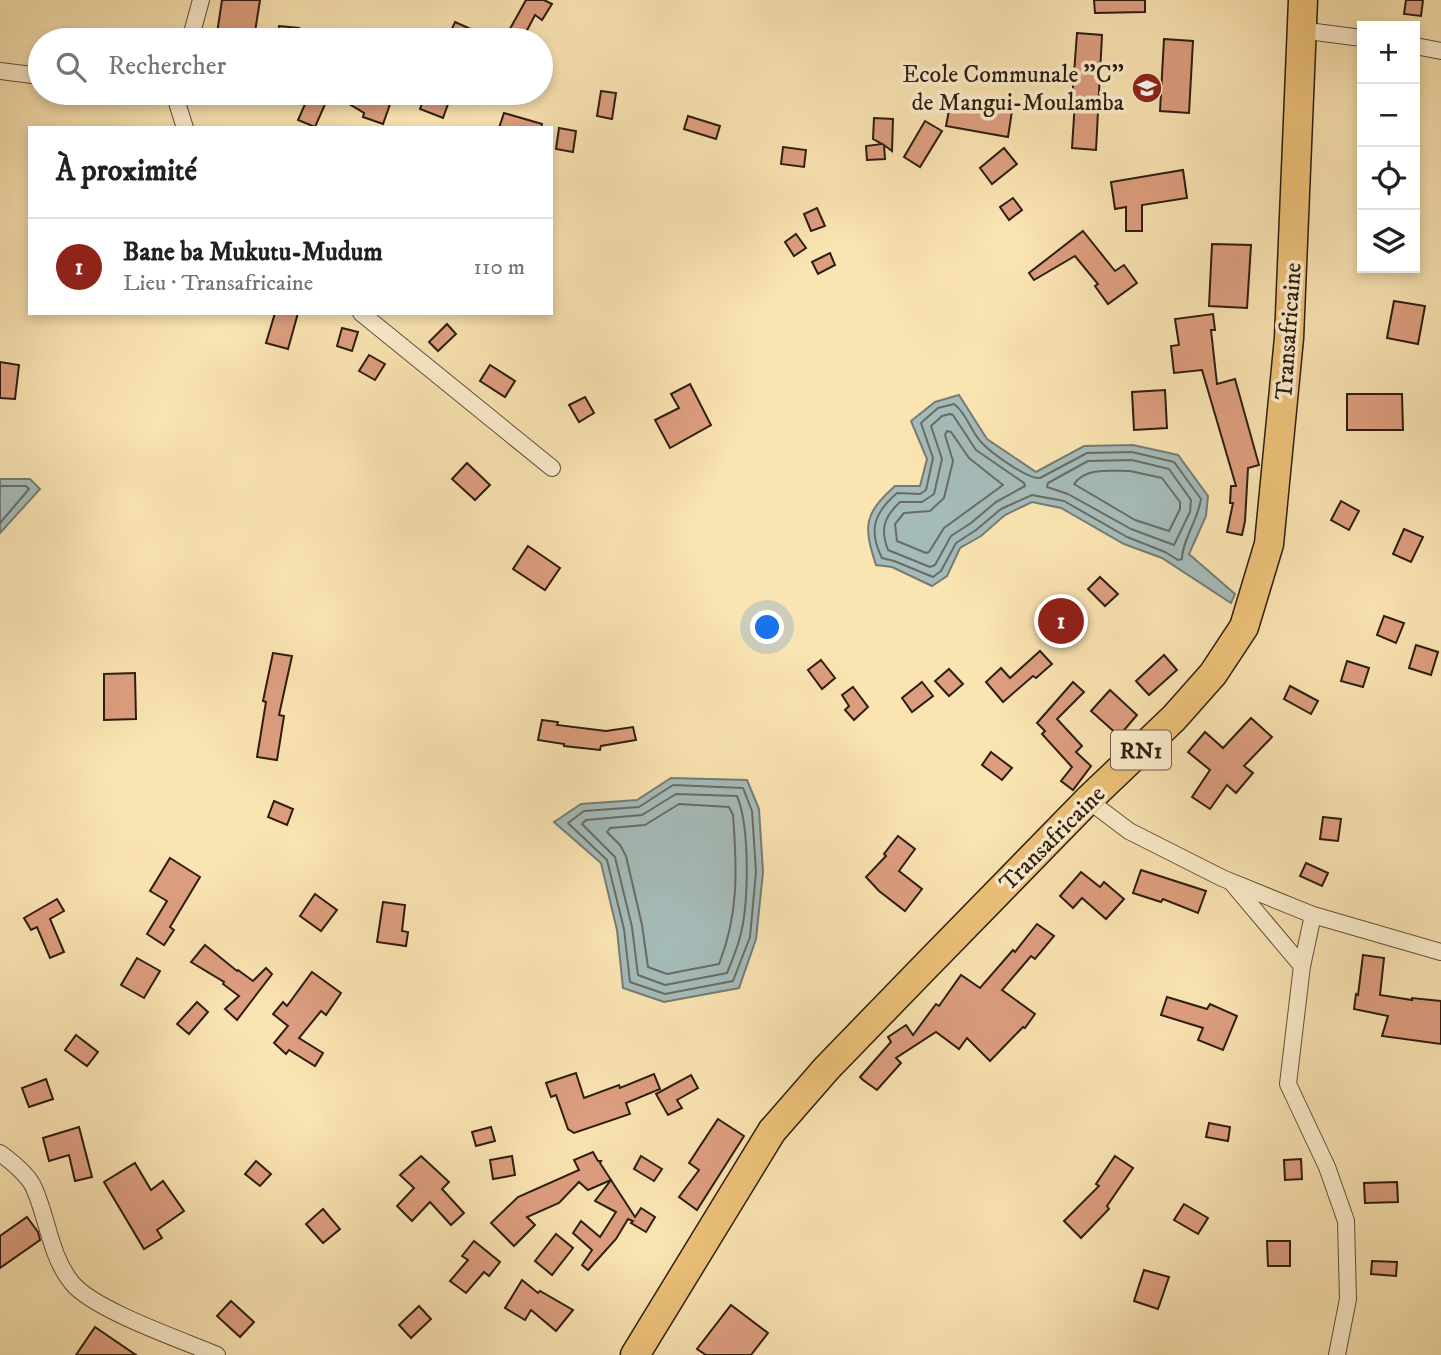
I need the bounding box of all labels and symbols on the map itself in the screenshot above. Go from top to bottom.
place label: Ecole Communale ''C'' de Mangui-Moulamba [902,60,1125,118]
school or university icon: Ecole Communale ''C'' de Mangui-Moulamba [1130,71,1164,105]
street label: Transafricaine [1269,261,1309,401]
pin: 1 [1038,595,1084,647]
your location [750,610,784,644]
road number: RN1 [1111,730,1171,770]
street label: Transafricaine [993,779,1112,898]

